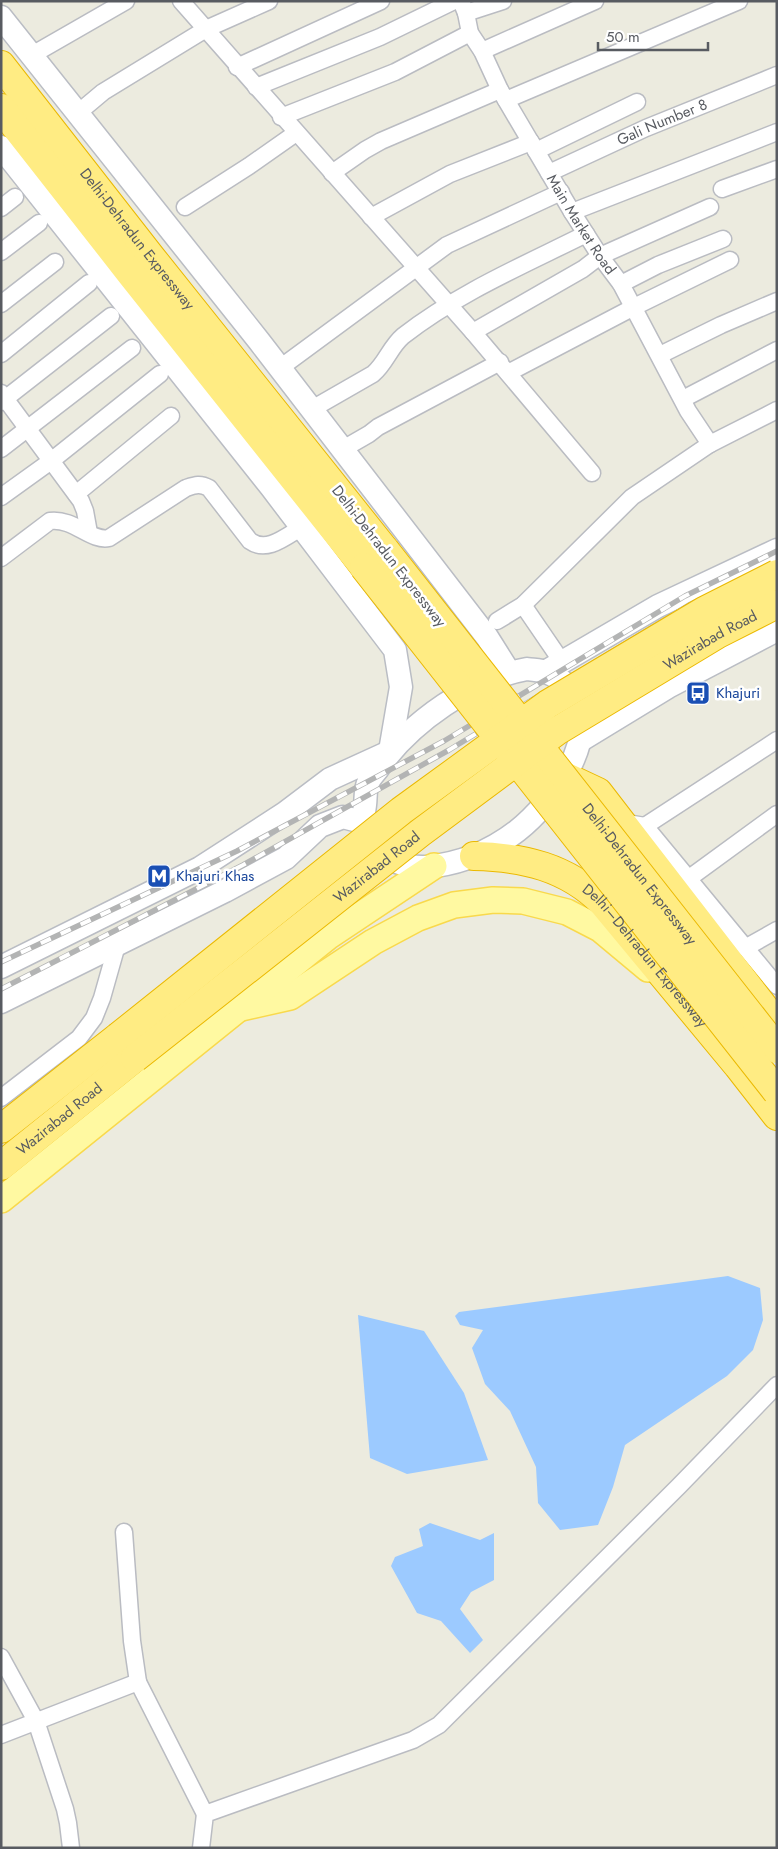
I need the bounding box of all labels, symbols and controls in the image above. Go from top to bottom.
scale bar [598,20,708,52]
text: 50 m [606,26,640,48]
street label: Gali Number 8 [613,93,711,151]
street label: Delhi-Dehradun Expressway [74,163,200,315]
street label: Main Market Road [541,170,621,279]
street label: Delhi-Dehradun Expressway [326,480,452,632]
street label: Wazirabad Road [659,605,761,676]
bus stop icon: Khajuri [685,680,711,706]
place label: Khajuri [716,682,760,704]
street label: Delhi-Dehradun Expressway [577,798,703,950]
street label: Wazirabad Road [329,826,425,908]
metro station icon: Khajuri Khas [146,863,172,889]
place label: Khajuri Khas [176,865,254,887]
street label: Delhi–Dehradun Expressway [578,878,713,1032]
street label: Wazirabad Road [12,1077,107,1160]

